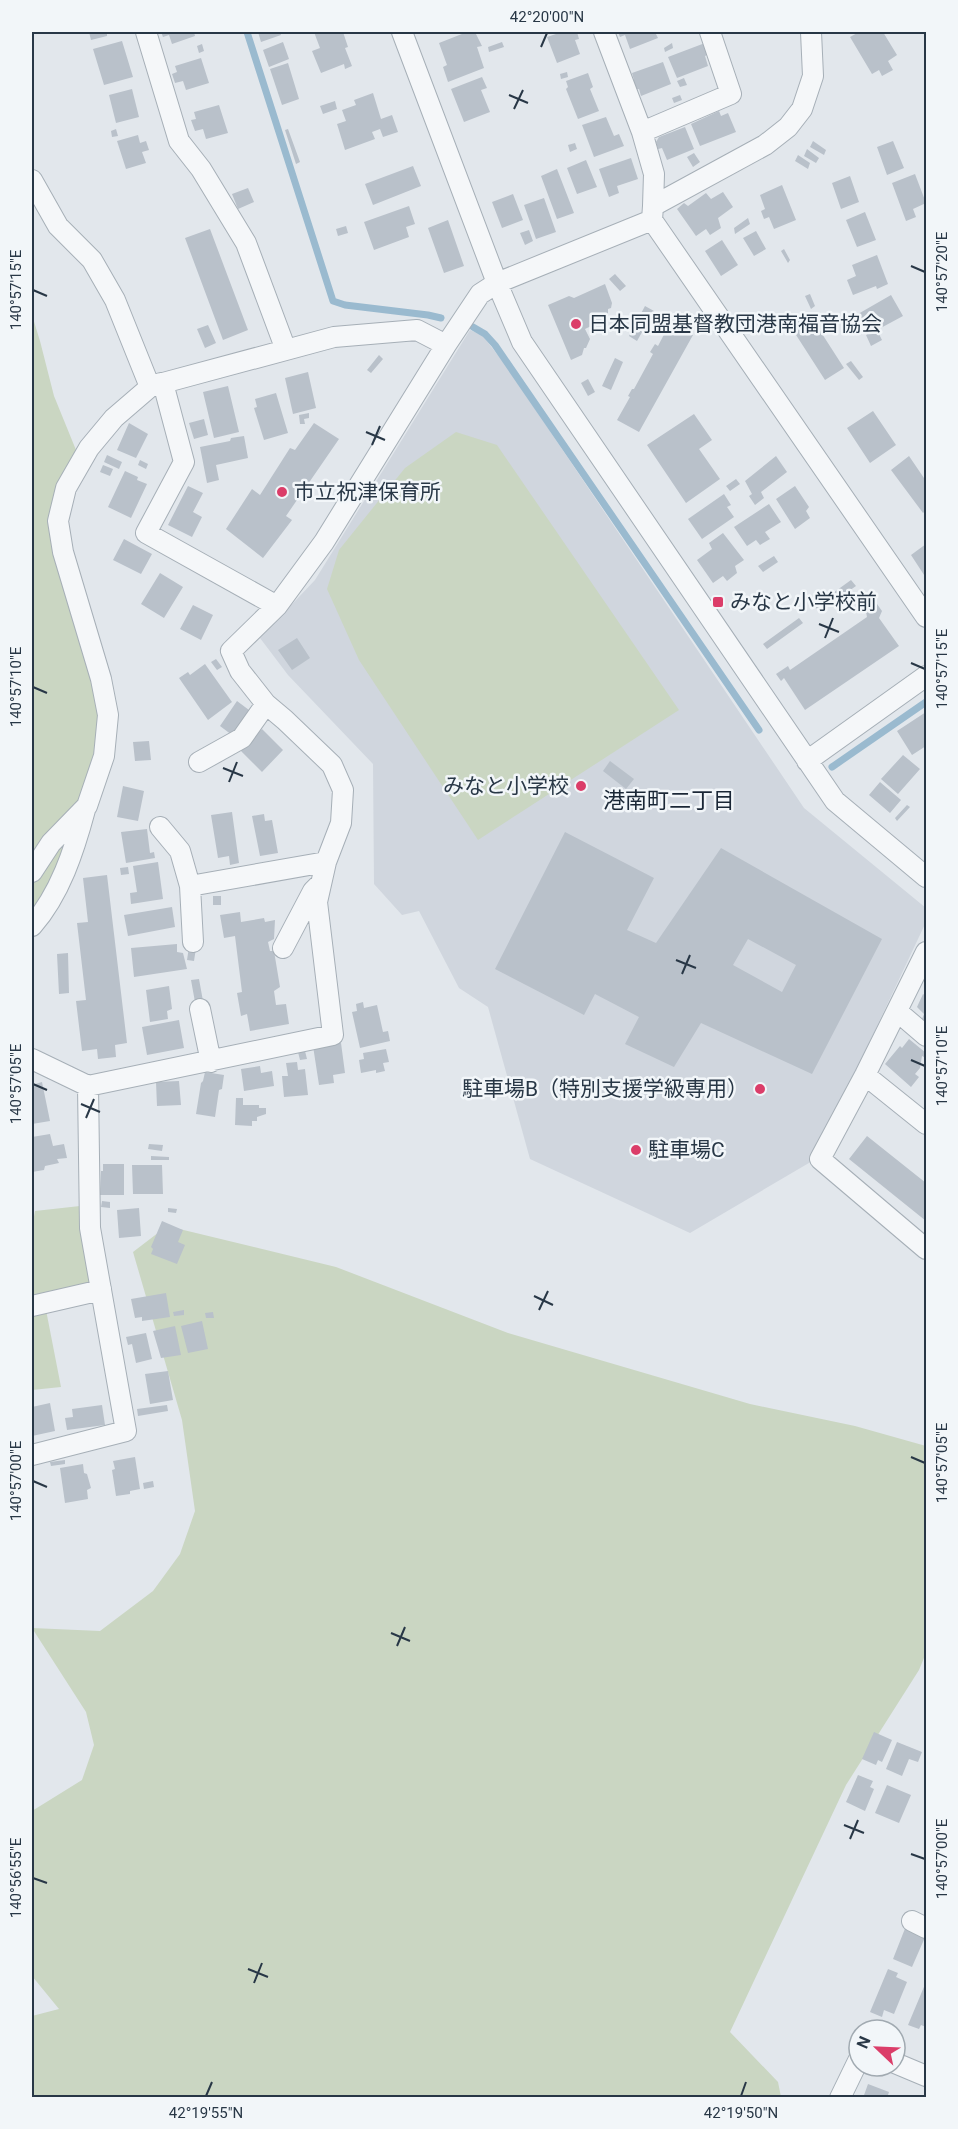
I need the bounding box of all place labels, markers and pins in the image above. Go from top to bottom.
place label: 日本同盟基督教団港南福音協会 [588,312,882,336]
marker: 日本同盟基督教団港南福音協会 [569,317,583,331]
place label: 市立祝津保育所 [294,480,441,504]
marker: 市立祝津保育所 [275,485,289,499]
place label: みなと小学校前 [730,590,877,614]
marker: みなと小学校前 [711,595,725,609]
place label: みなと小学校 [443,774,569,798]
marker: みなと小学校 [574,779,588,793]
place label: 駐車場B（特別支援学級専用） [462,1077,748,1101]
marker: 駐車場B（特別支援学級専用） [753,1082,767,1096]
place label: 駐車場C [648,1138,725,1162]
marker: 駐車場C [629,1143,643,1157]

